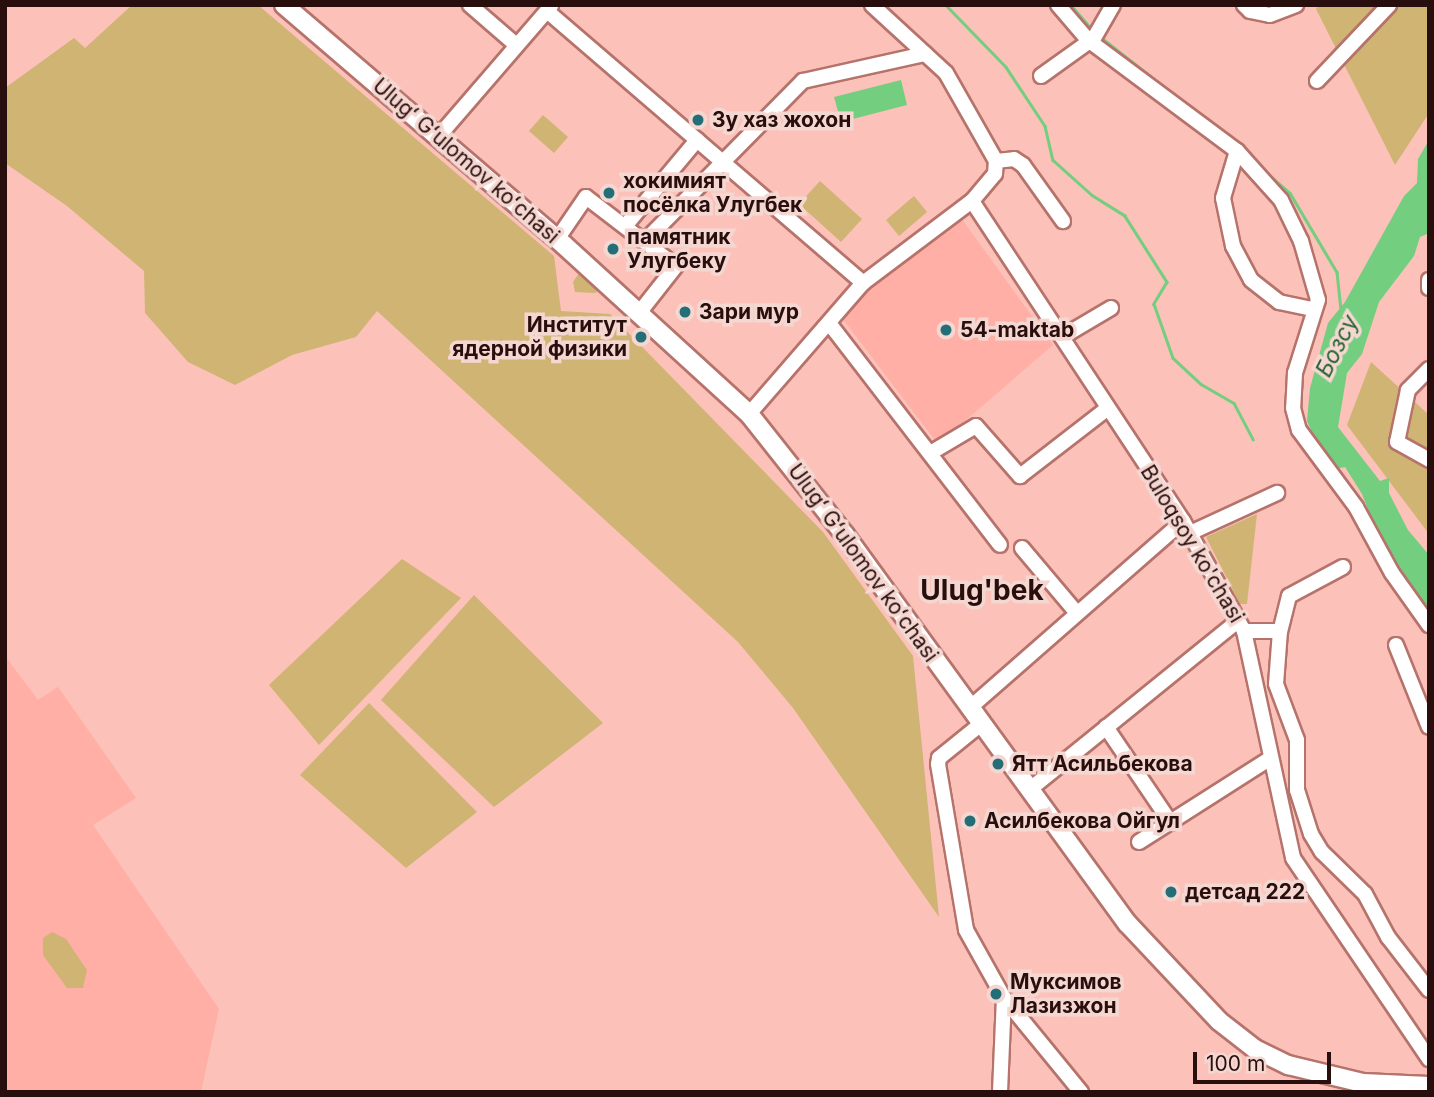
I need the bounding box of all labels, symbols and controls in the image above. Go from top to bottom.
street label: Ulugʻ Gʻulomov koʻchasi [368,73,564,249]
place label: Зу хаз жохон [712,107,851,133]
marker: Зу хаз жохон [690,112,706,128]
place label: хокимият посёлка Улугбек [623,168,802,218]
marker: хокимият посёлка Улугбек [601,185,617,201]
place label: памятник Улугбеку [627,224,731,274]
marker: памятник Улугбеку [605,241,621,257]
place label: Зари мур [699,299,799,325]
marker: Зари мур [677,304,693,320]
water label: Бозсу [1310,310,1364,382]
place label: Институт ядерной физики [452,312,627,362]
place label: 54-maktab [960,317,1074,343]
marker: 54-maktab [938,322,954,338]
marker: Институт ядерной физики [633,329,649,345]
street label: Ulugʻ Gʻulomov koʻchasi [783,459,943,667]
street label: Buloqsoy ko'chasi [1135,461,1249,627]
district label: Ulug'bek [920,573,1044,607]
place label: Ятт Асильбекова [1012,751,1193,777]
marker: Ятт Асильбекова [990,756,1006,772]
place label: Асилбекова Ойгул [984,808,1180,834]
marker: Асилбекова Ойгул [962,813,978,829]
place label: детсад 222 [1185,879,1305,905]
marker: детсад 222 [1163,884,1179,900]
place label: Муксимов Лазизжон [1010,969,1122,1019]
marker: Муксимов Лазизжон [988,986,1004,1002]
scale bar [1196,1038,1334,1082]
text: 100 m [1206,1051,1265,1076]

